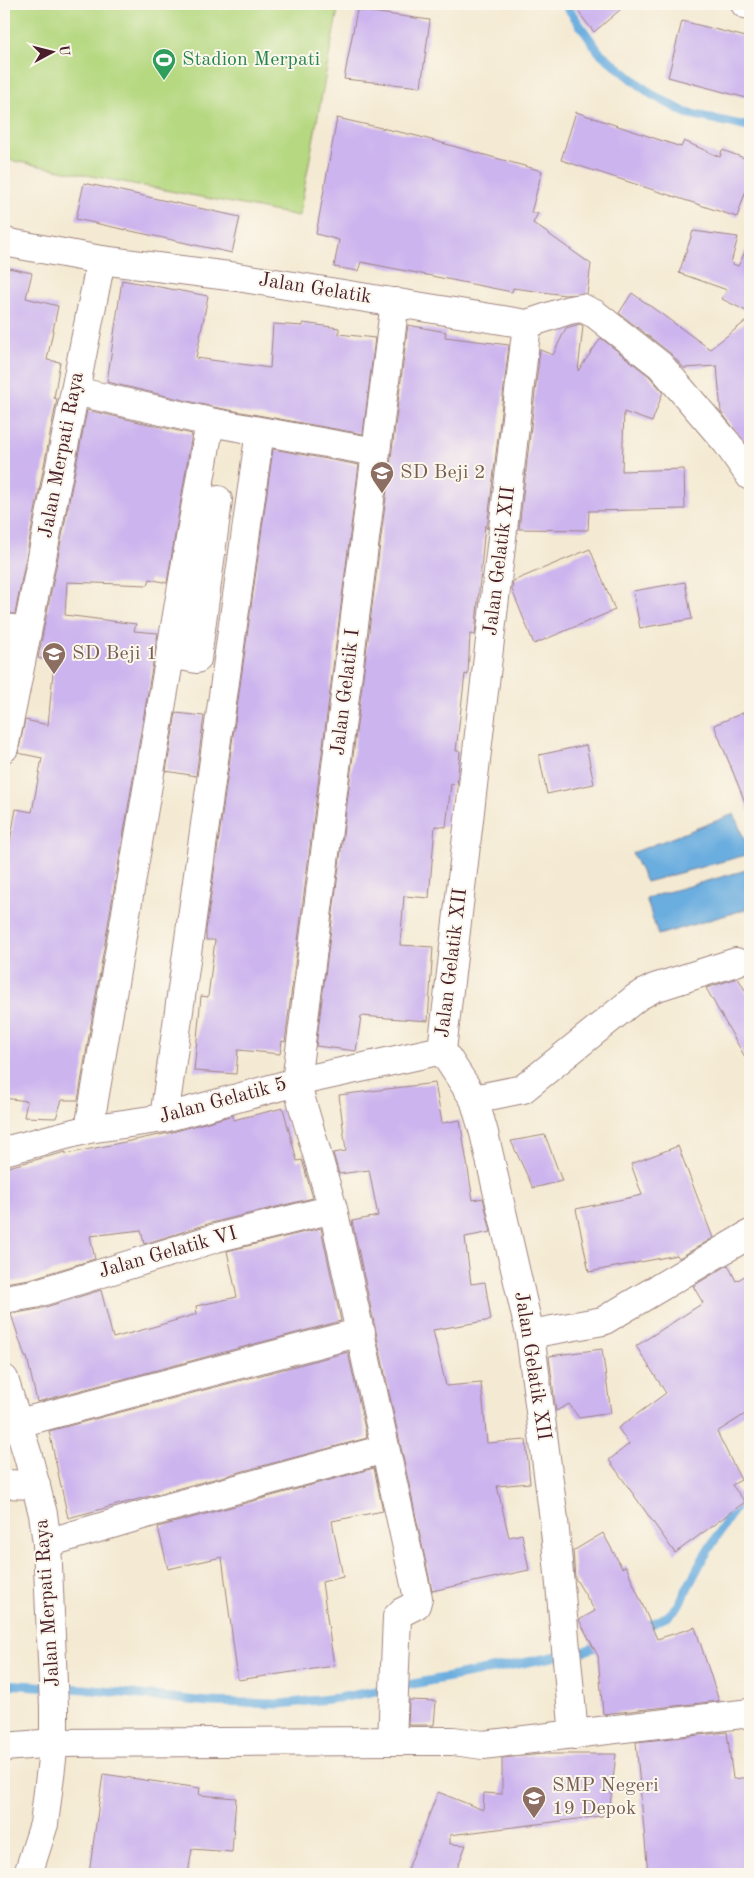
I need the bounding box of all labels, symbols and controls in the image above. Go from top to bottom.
north arrow [28,28,78,78]
text: U [56,44,72,57]
sports icon: Stadion Merpati [151,47,177,81]
place label: Stadion Merpati [182,50,320,70]
street label: Jalan Gelatik [257,270,373,308]
street label: Jalan Merpati Raya [36,370,88,540]
school or university icon: SD Beji 2 [369,460,395,494]
place label: SD Beji 2 [400,463,486,483]
street label: Jalan Gelatik XII [481,485,519,637]
street label: Jalan Gelatik I [328,627,364,757]
school or university icon: SD Beji 1 [41,641,67,675]
place label: SD Beji 1 [72,644,158,664]
street label: Jalan Gelatik XII [433,887,471,1039]
street label: Jalan Gelatik 5 [157,1074,289,1128]
street label: Jalan Gelatik VI [97,1224,240,1282]
street label: Jalan Gelatik XII [510,1290,554,1442]
street label: Jalan Merpati Raya [32,1518,64,1688]
place label: SMP Negeri 19 Depok [552,1776,659,1819]
school or university icon: SMP Negeri 19 Depok [521,1785,547,1819]

